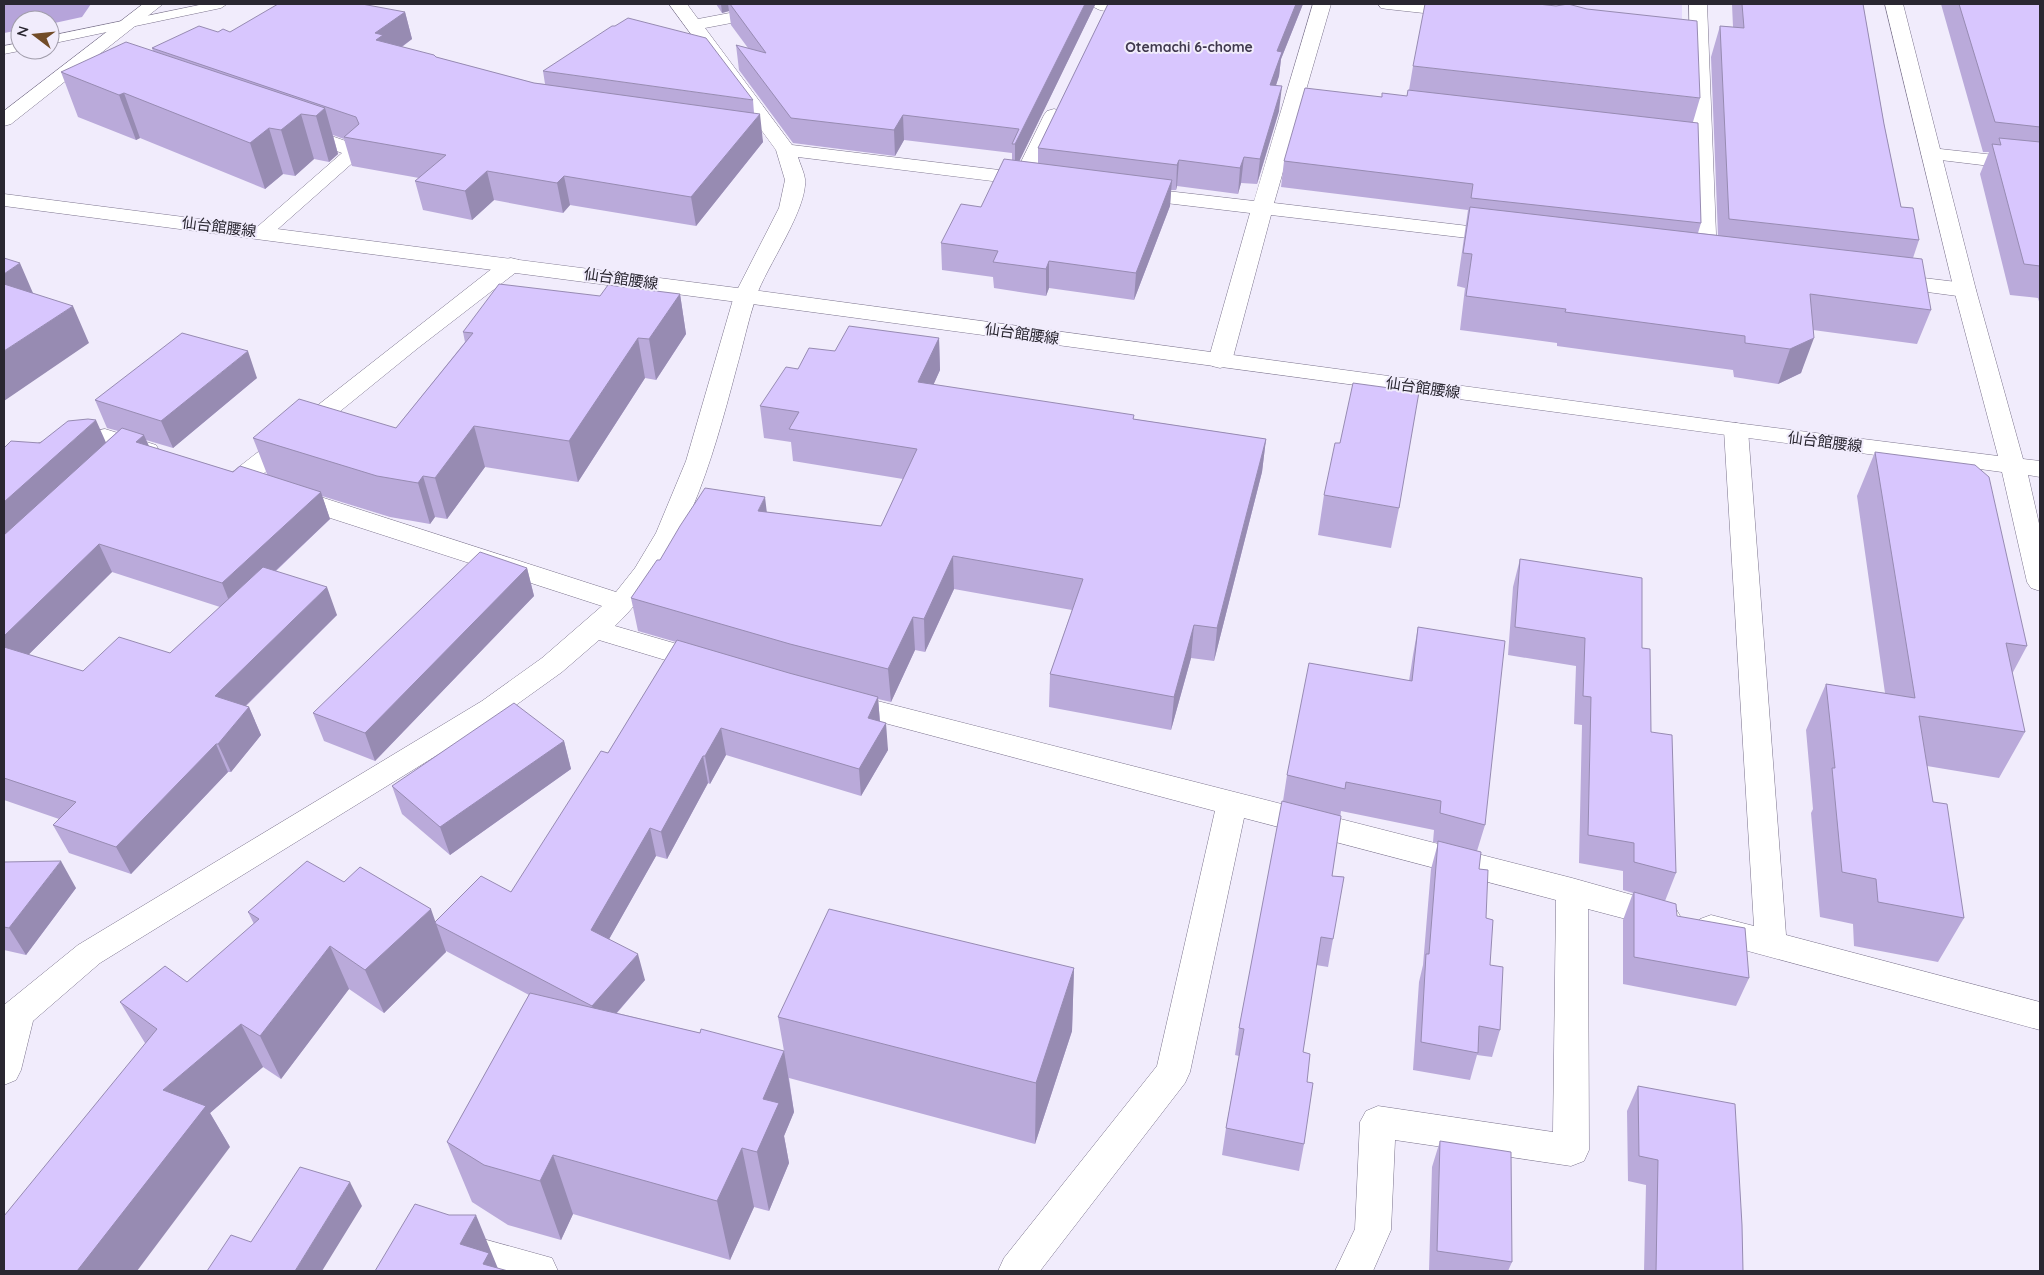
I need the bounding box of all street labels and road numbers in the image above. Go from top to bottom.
street label: 仙台館腰線 [181,213,257,241]
street label: 仙台館腰線 [583,264,660,293]
street label: 仙台館腰線 [984,319,1061,348]
street label: 仙台館腰線 [1385,373,1462,402]
street label: 仙台館腰線 [1787,428,1863,456]

